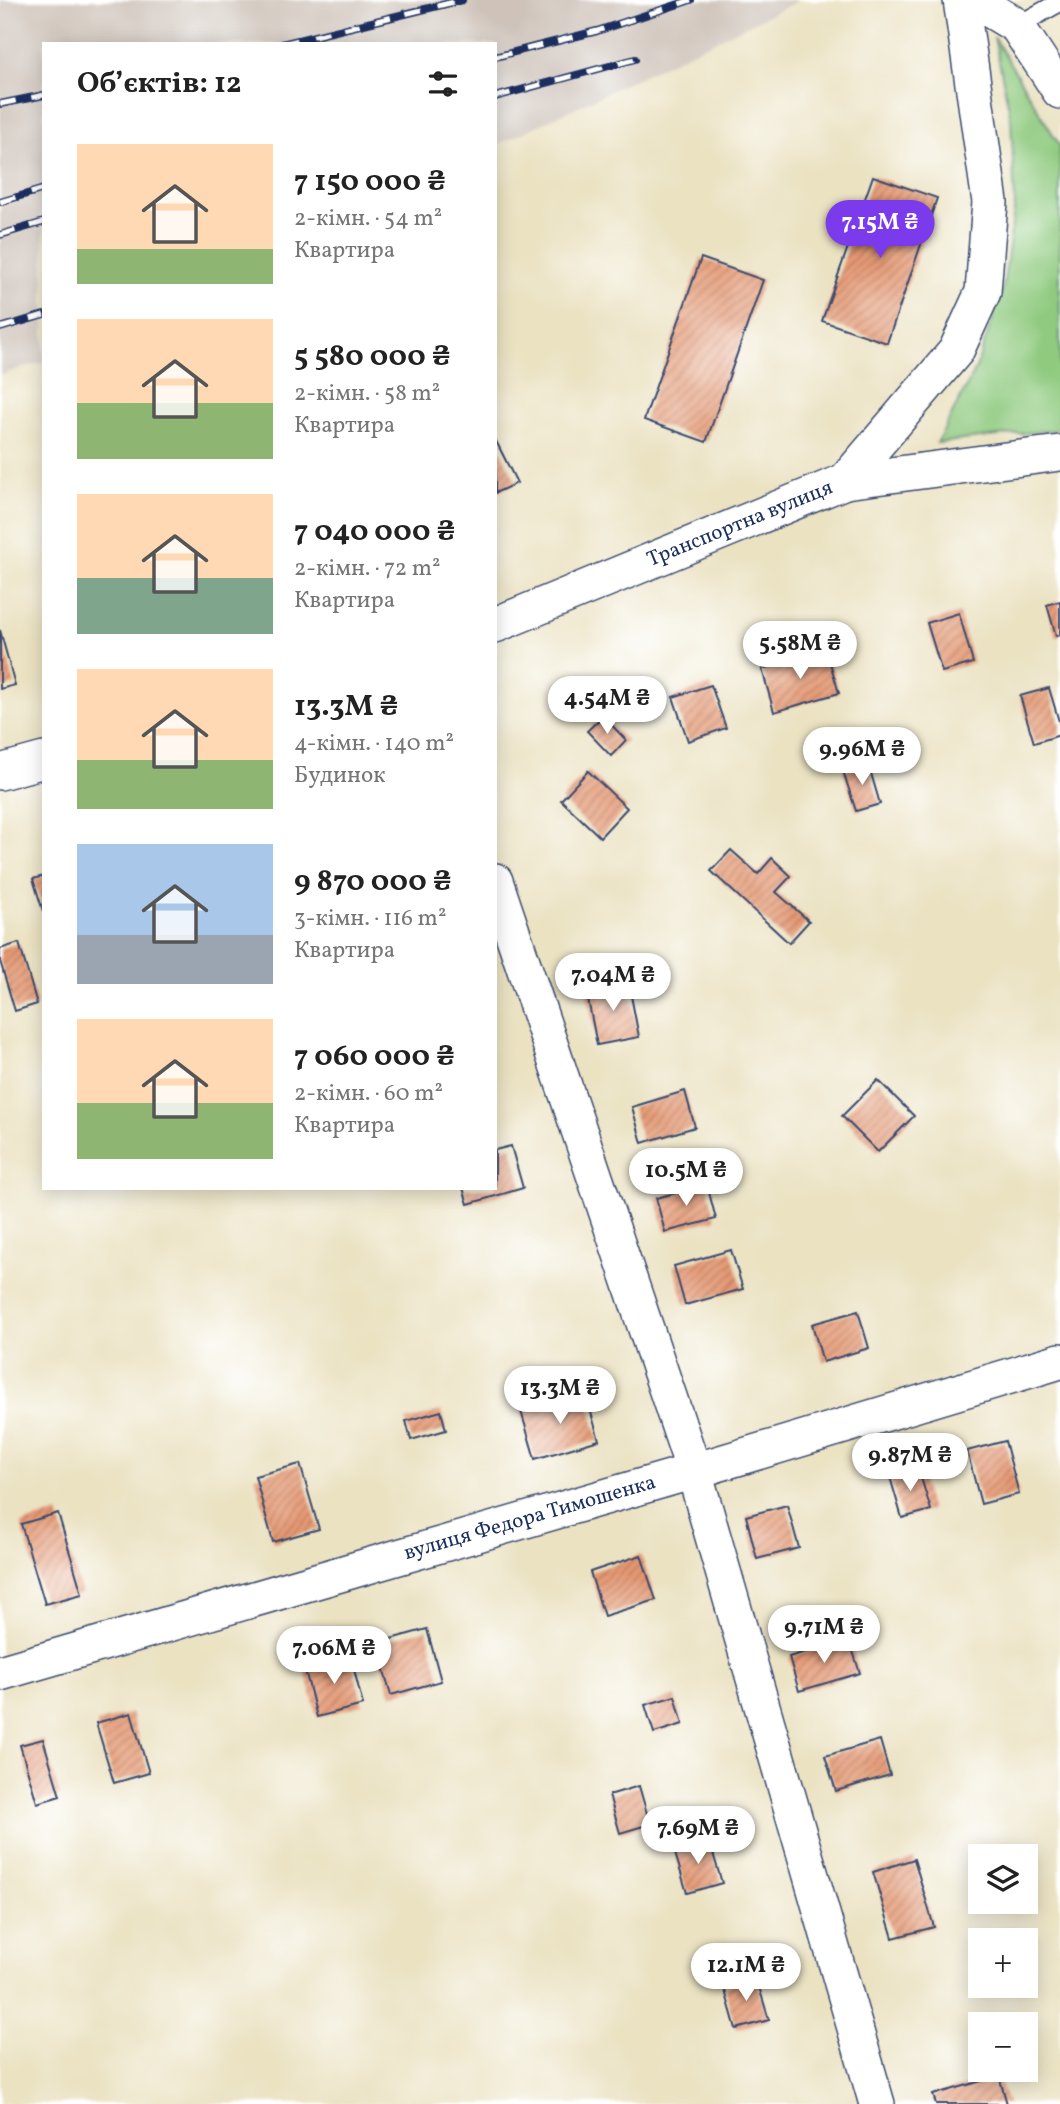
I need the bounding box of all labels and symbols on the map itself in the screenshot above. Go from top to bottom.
pin: 7.15M ₴ [815,201,945,260]
street label: Транспортна вулиця [643,473,837,575]
pin: 5.58M ₴ [735,622,865,681]
pin: 4.54M ₴ [542,676,672,736]
pin: 9.96M ₴ [797,728,927,787]
pin: 7.04M ₴ [548,954,678,1013]
pin: 10.5M ₴ [621,1148,751,1208]
pin: 13.3M ₴ [495,1366,625,1426]
pin: 9.87M ₴ [845,1434,975,1493]
street label: вулиця Федора Тимошенка [401,1468,659,1568]
pin: 9.71M ₴ [759,1606,889,1665]
pin: 7.06M ₴ [269,1626,399,1686]
pin: 7.69M ₴ [633,1806,763,1866]
pin: 12.1M ₴ [681,1944,811,2003]

